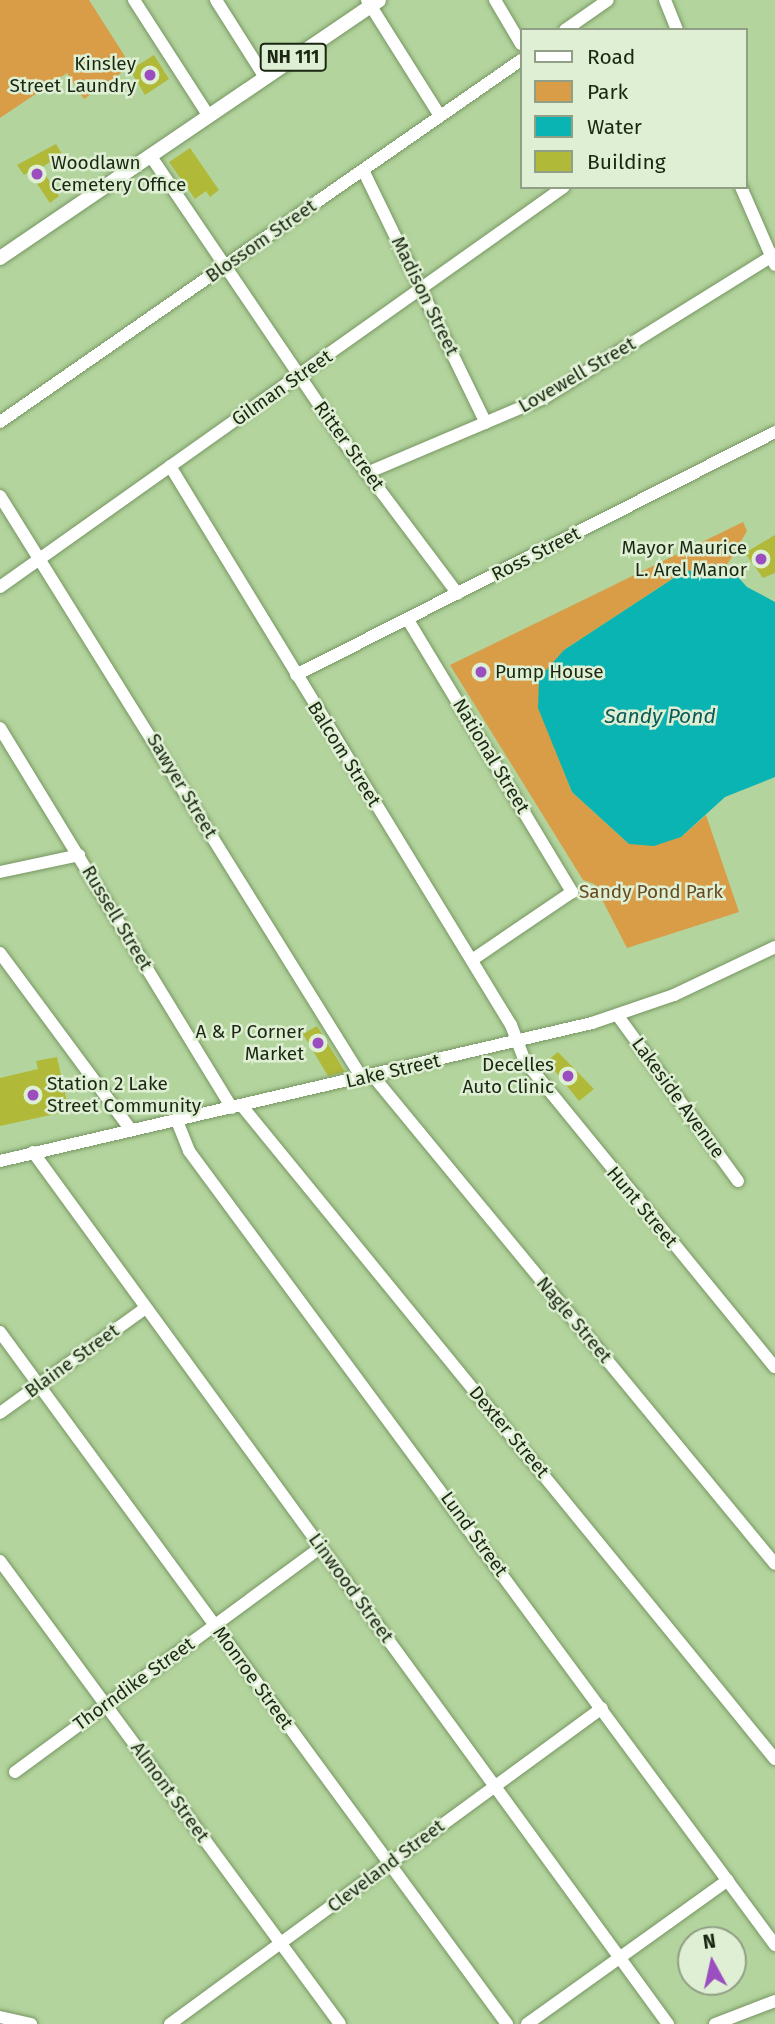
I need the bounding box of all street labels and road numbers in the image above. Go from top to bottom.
road number: NH 111 [258,42,328,72]
street label: Blossom Street [201,194,321,288]
street label: Madison Street [386,233,464,359]
street label: Lovewell Street [514,332,640,418]
street label: Gilman Street [227,345,337,431]
street label: Ritter Street [309,397,389,495]
street label: Ross Street [488,522,584,586]
street label: National Street [448,694,534,818]
street label: Balcom Street [303,697,385,811]
street label: Sawyer Street [142,730,222,842]
street label: Russell Street [77,861,157,975]
street label: Lakeside Avenue [627,1033,729,1163]
street label: Lake Street [344,1049,442,1093]
street label: Hunt Street [602,1162,682,1252]
street label: Nagle Street [531,1272,617,1368]
street label: Blaine Street [20,1319,124,1403]
street label: Dexter Street [464,1382,554,1482]
street label: Lund Street [436,1487,512,1581]
street label: Linwood Street [304,1529,398,1647]
street label: Monroe Street [208,1622,298,1734]
street label: Thorndike Street [69,1633,199,1735]
street label: Almont Street [126,1737,214,1847]
street label: Cleveland Street [323,1815,449,1917]

